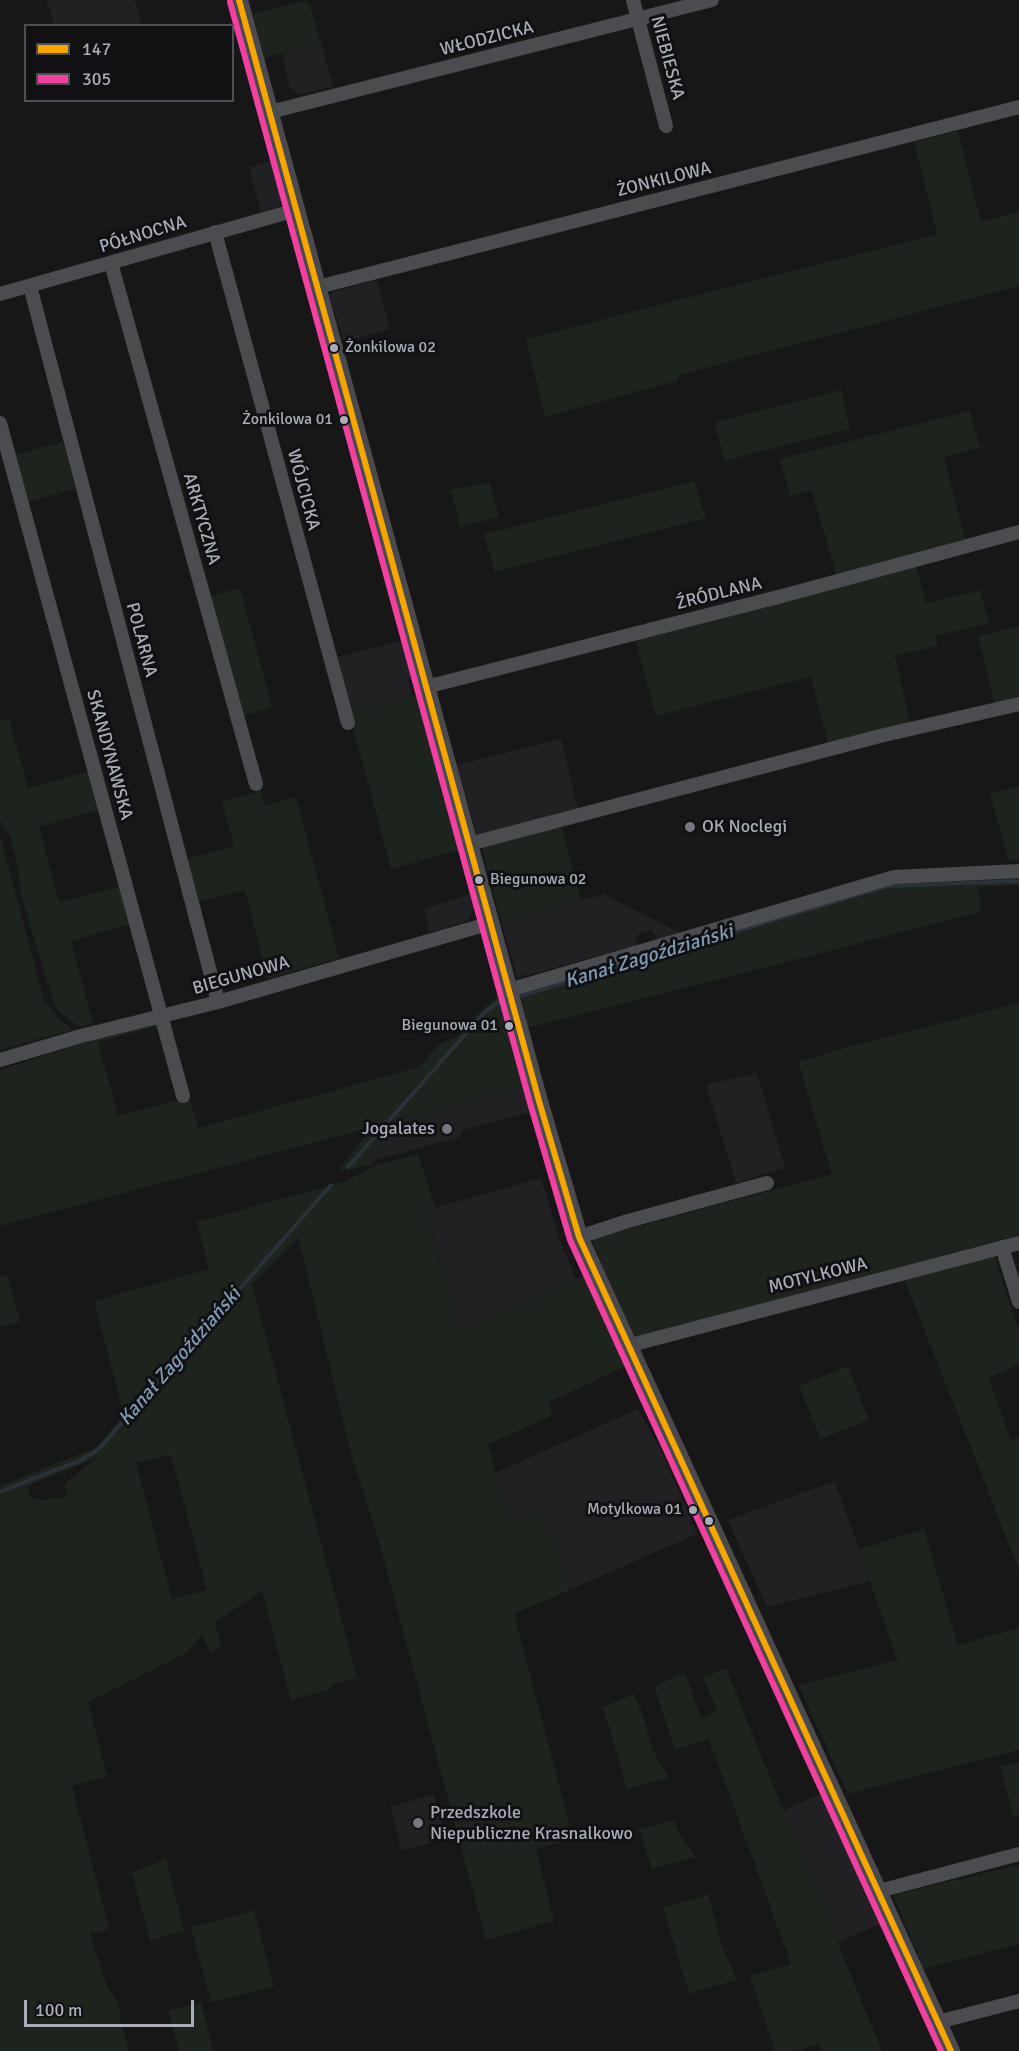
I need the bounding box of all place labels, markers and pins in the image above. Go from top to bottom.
place label: Żonkilowa 02 [345,338,436,358]
marker: Żonkilowa 02 [328,342,340,354]
place label: Żonkilowa 01 [242,410,333,430]
marker: Żonkilowa 01 [338,414,350,426]
place label: OK Noclegi [702,816,787,838]
marker: OK Noclegi [683,820,697,834]
place label: Biegunowa 02 [490,870,586,890]
marker: Biegunowa 02 [473,874,485,886]
place label: Biegunowa 01 [402,1016,498,1036]
marker: Biegunowa 01 [503,1020,515,1032]
place label: Jogalates [362,1118,435,1140]
marker: Jogalates [440,1122,454,1136]
place label: Motylkowa 01 [587,1500,682,1520]
marker: Motylkowa 01 [687,1504,699,1516]
unlabelled marker [703,1515,715,1527]
place label: Przedszkole Niepubliczne Krasnalkowo [430,1802,633,1844]
marker: Przedszkole Niepubliczne Krasnalkowo [411,1816,425,1830]

